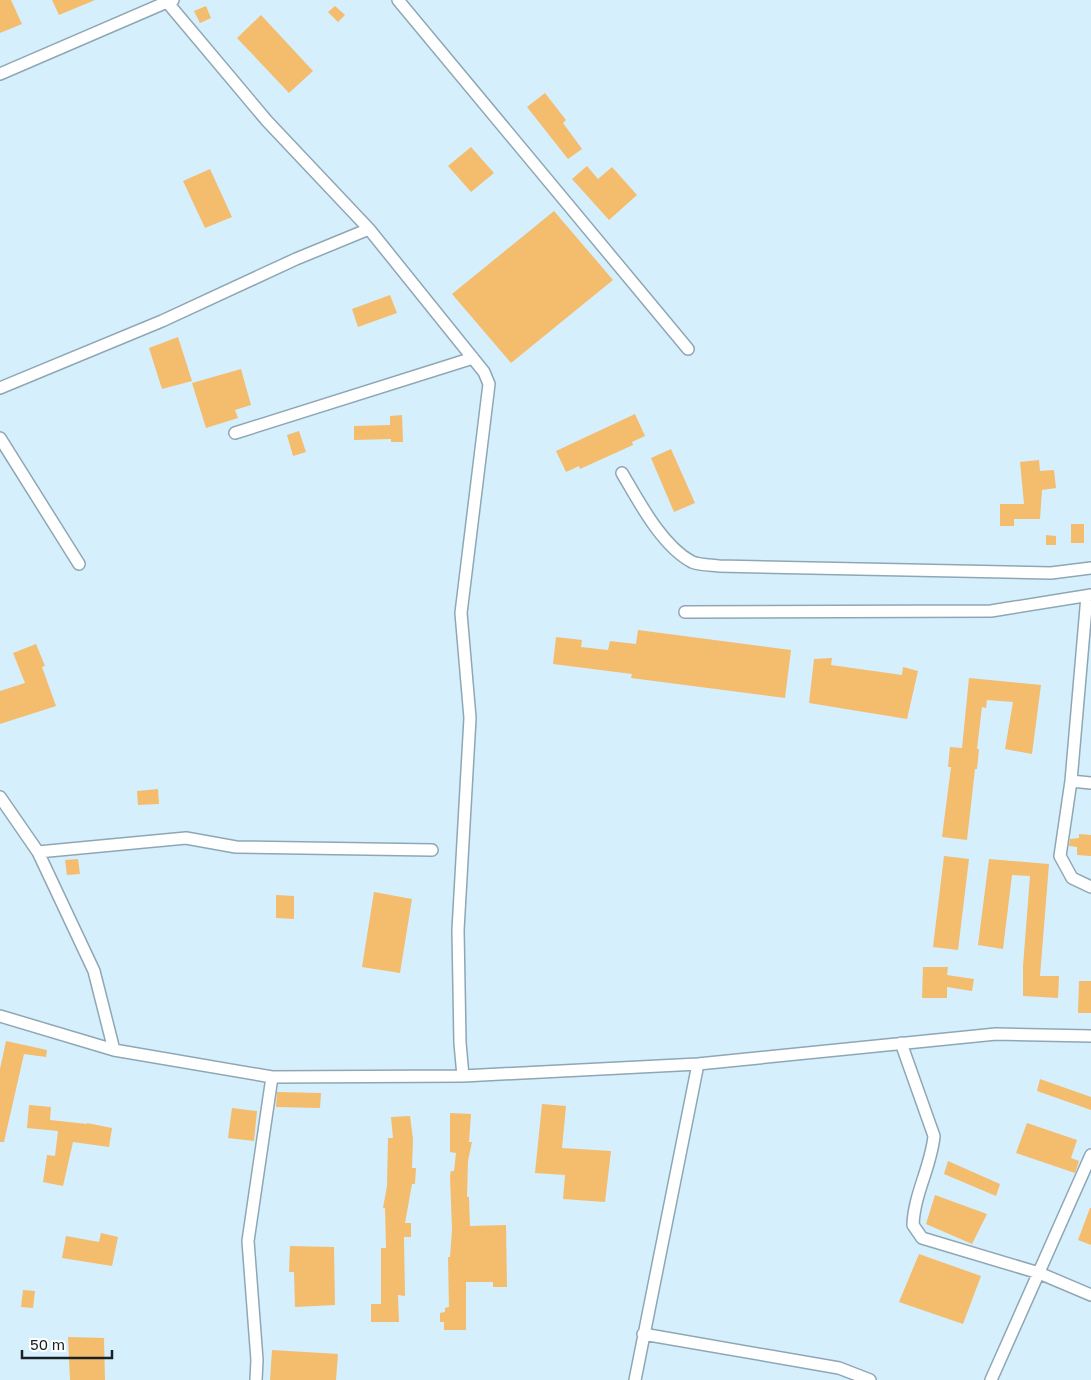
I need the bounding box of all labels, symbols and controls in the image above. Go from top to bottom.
scale bar [22,1328,112,1360]
text: 50 m [30,1335,65,1353]

